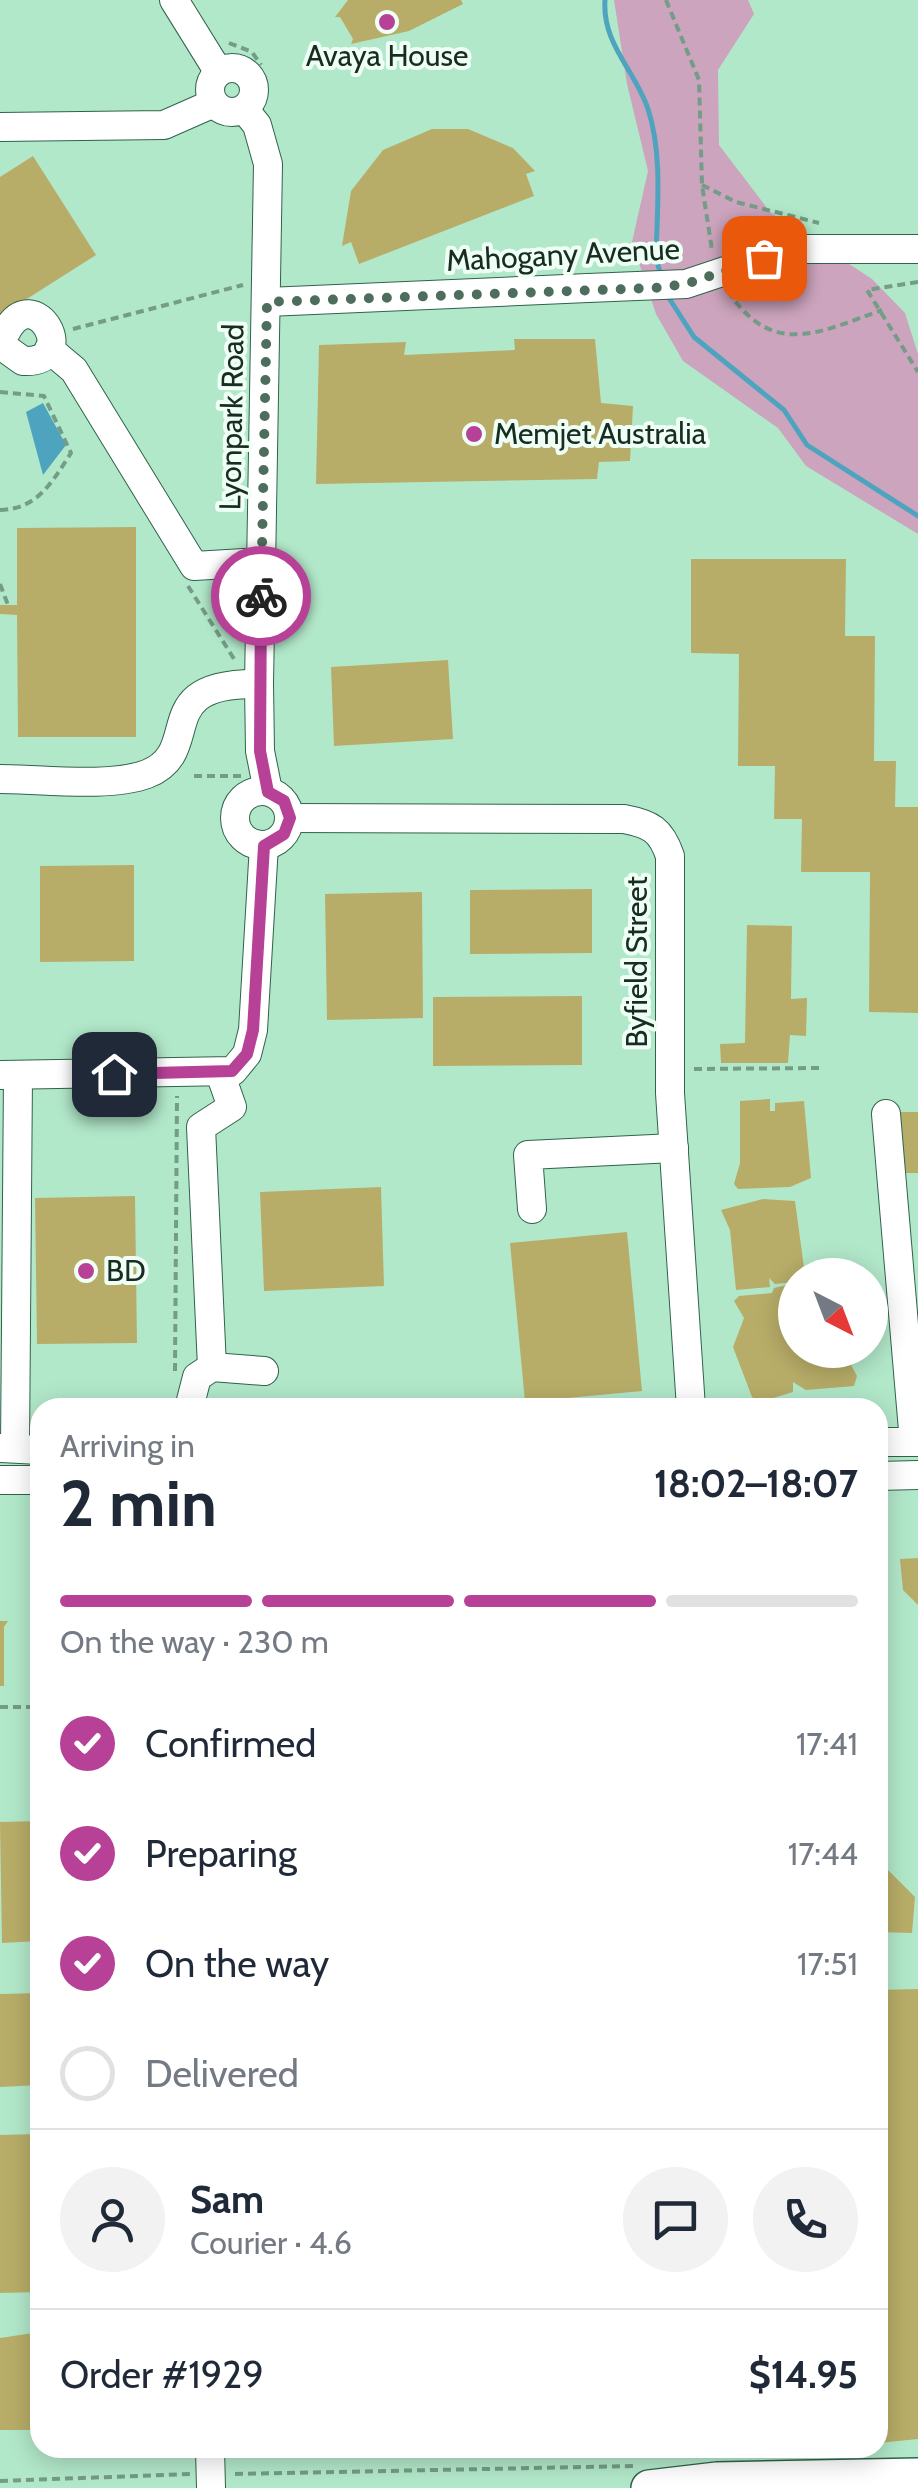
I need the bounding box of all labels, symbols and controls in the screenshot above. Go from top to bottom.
marker: Avaya House [376,11,398,33]
place label: Avaya House [306,37,468,74]
pin [722,216,807,301]
street label: Mahogany Avenue [445,230,681,279]
icon: bag [737,231,792,286]
street label: Lyonpark Road [211,323,252,511]
place label: Memjet Australia [494,415,707,452]
marker: Memjet Australia [463,423,485,445]
courier [211,546,311,646]
icon: bike [234,569,289,624]
street label: Byfield Street [618,876,655,1048]
pin [72,1032,157,1117]
icon: home [87,1047,142,1102]
place label: BD [106,1252,146,1289]
north arrow [778,1258,888,1368]
map controls [778,1258,888,1368]
marker: BD [75,1260,97,1282]
text: Arriving in [60,1426,195,1465]
text: 18:02–18:07 [654,1460,858,1507]
text: 2 min [60,1463,217,1542]
text: On the way · 230 m [60,1622,329,1661]
icon: check [60,1716,115,1771]
text: Confirmed [145,1720,316,1767]
text: 17:41 [796,1724,858,1763]
icon: check [60,1826,115,1881]
text: Preparing [145,1830,297,1877]
text: 17:44 [788,1834,858,1873]
icon: check [60,1936,115,1991]
text: On the way [145,1940,329,1987]
text: 17:51 [797,1944,858,1983]
text: Delivered [145,2050,299,2097]
button: person [60,2167,165,2272]
button: chat [623,2167,728,2272]
button: phone [753,2167,858,2272]
text: Sam [190,2176,264,2223]
text: Courier · 4.6 [190,2223,352,2262]
text: Order #1929 [60,2351,264,2398]
text: $14.95 [749,2351,858,2398]

